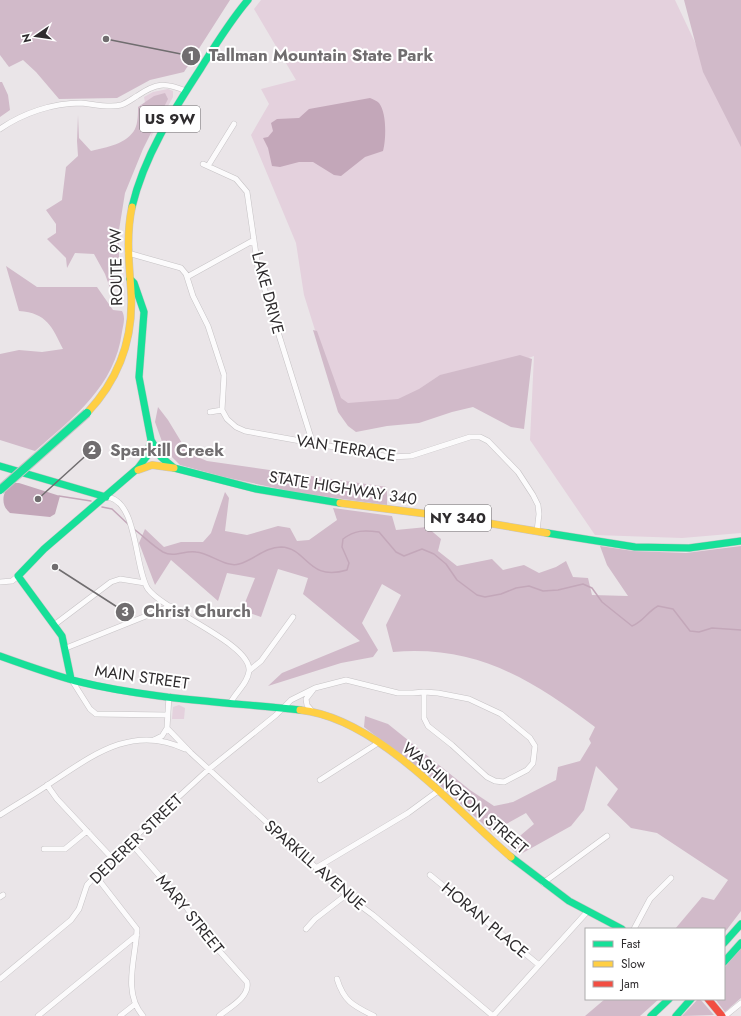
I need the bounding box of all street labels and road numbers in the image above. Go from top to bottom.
road number: US 9W [140,106,200,132]
street label: ROUTE 9W [104,228,128,306]
street label: LAKE DRIVE [246,249,290,337]
street label: VAN TERRACE [294,429,398,467]
street label: STATE HIGHWAY 340 [267,465,419,511]
road number: NY 340 [425,505,491,531]
street label: MAIN STREET [93,659,191,695]
street label: WASHINGTON STREET [397,737,533,860]
street label: DEDERER STREET [84,788,188,889]
street label: SPARKILL AVENUE [259,814,371,916]
street label: MARY STREET [151,869,230,959]
street label: HORAN PLACE [437,877,533,963]

